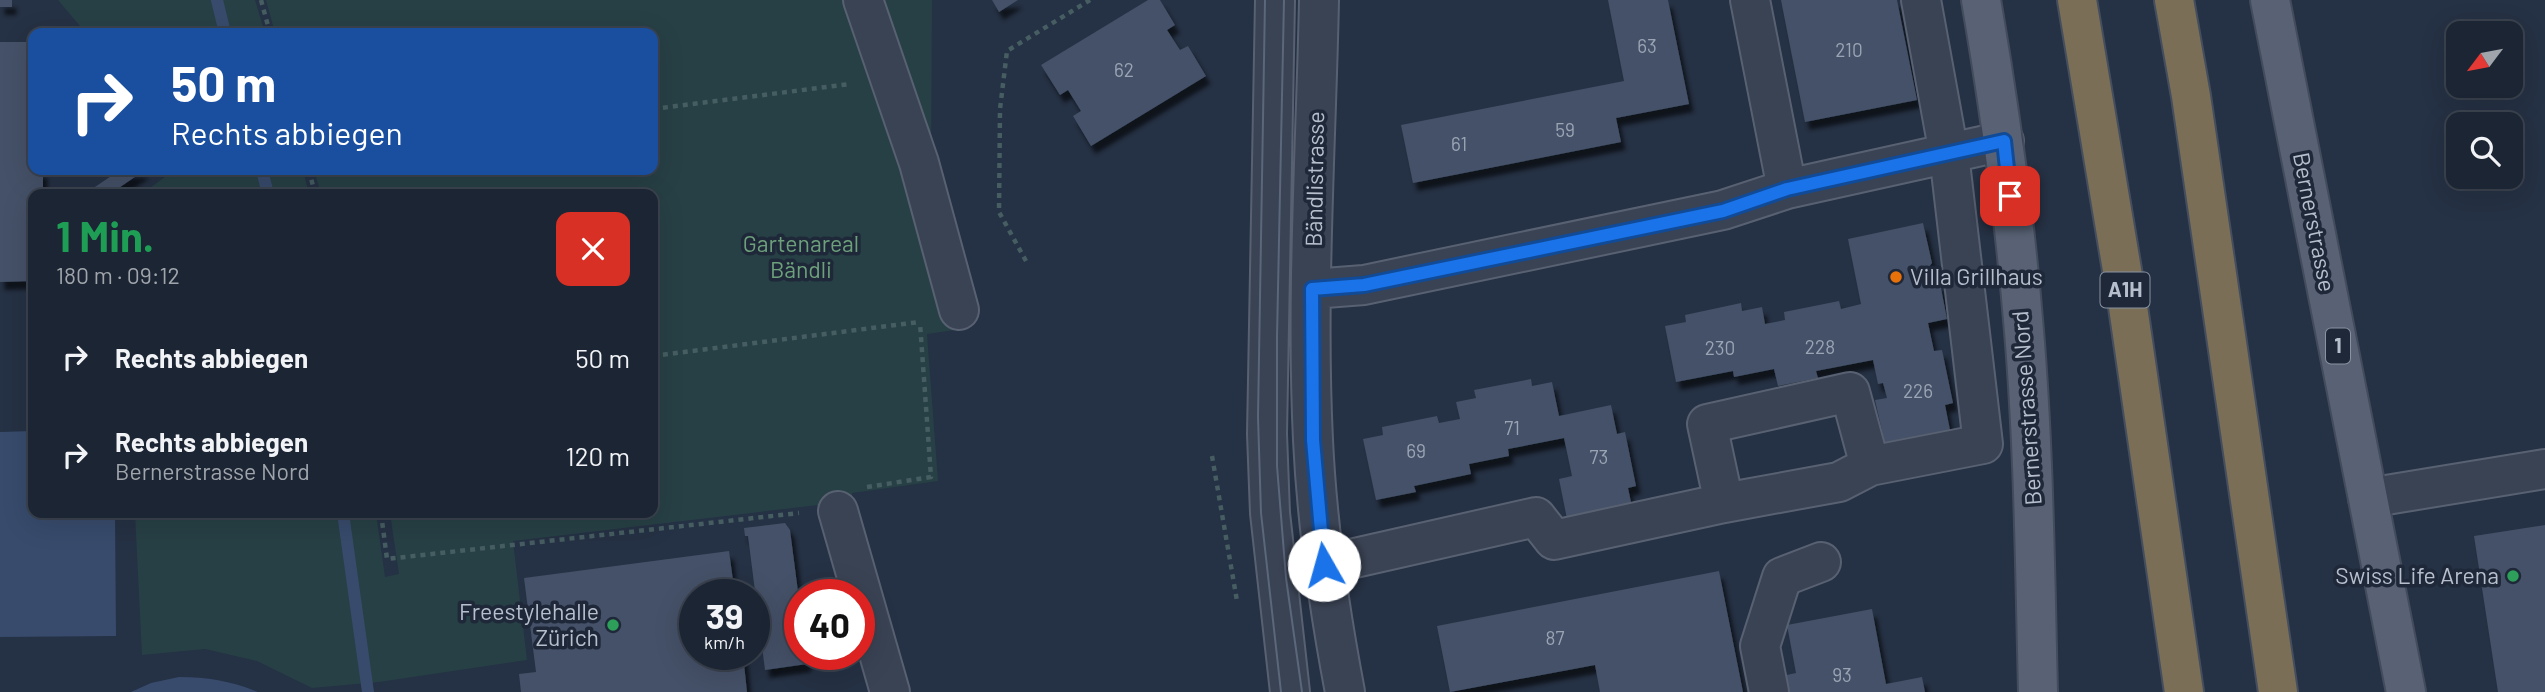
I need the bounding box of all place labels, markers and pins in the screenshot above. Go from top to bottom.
pin [1980,166,2040,226]
place label: Villa Grillhaus [1910,262,2043,290]
marker: Villa Grillhaus [1888,269,1904,285]
place label: Swiss Life Arena [2335,561,2499,589]
marker: Swiss Life Arena [2505,568,2521,584]
place label: Freestylehalle Zürich [459,597,599,651]
marker: Freestylehalle Zürich [605,617,621,633]

